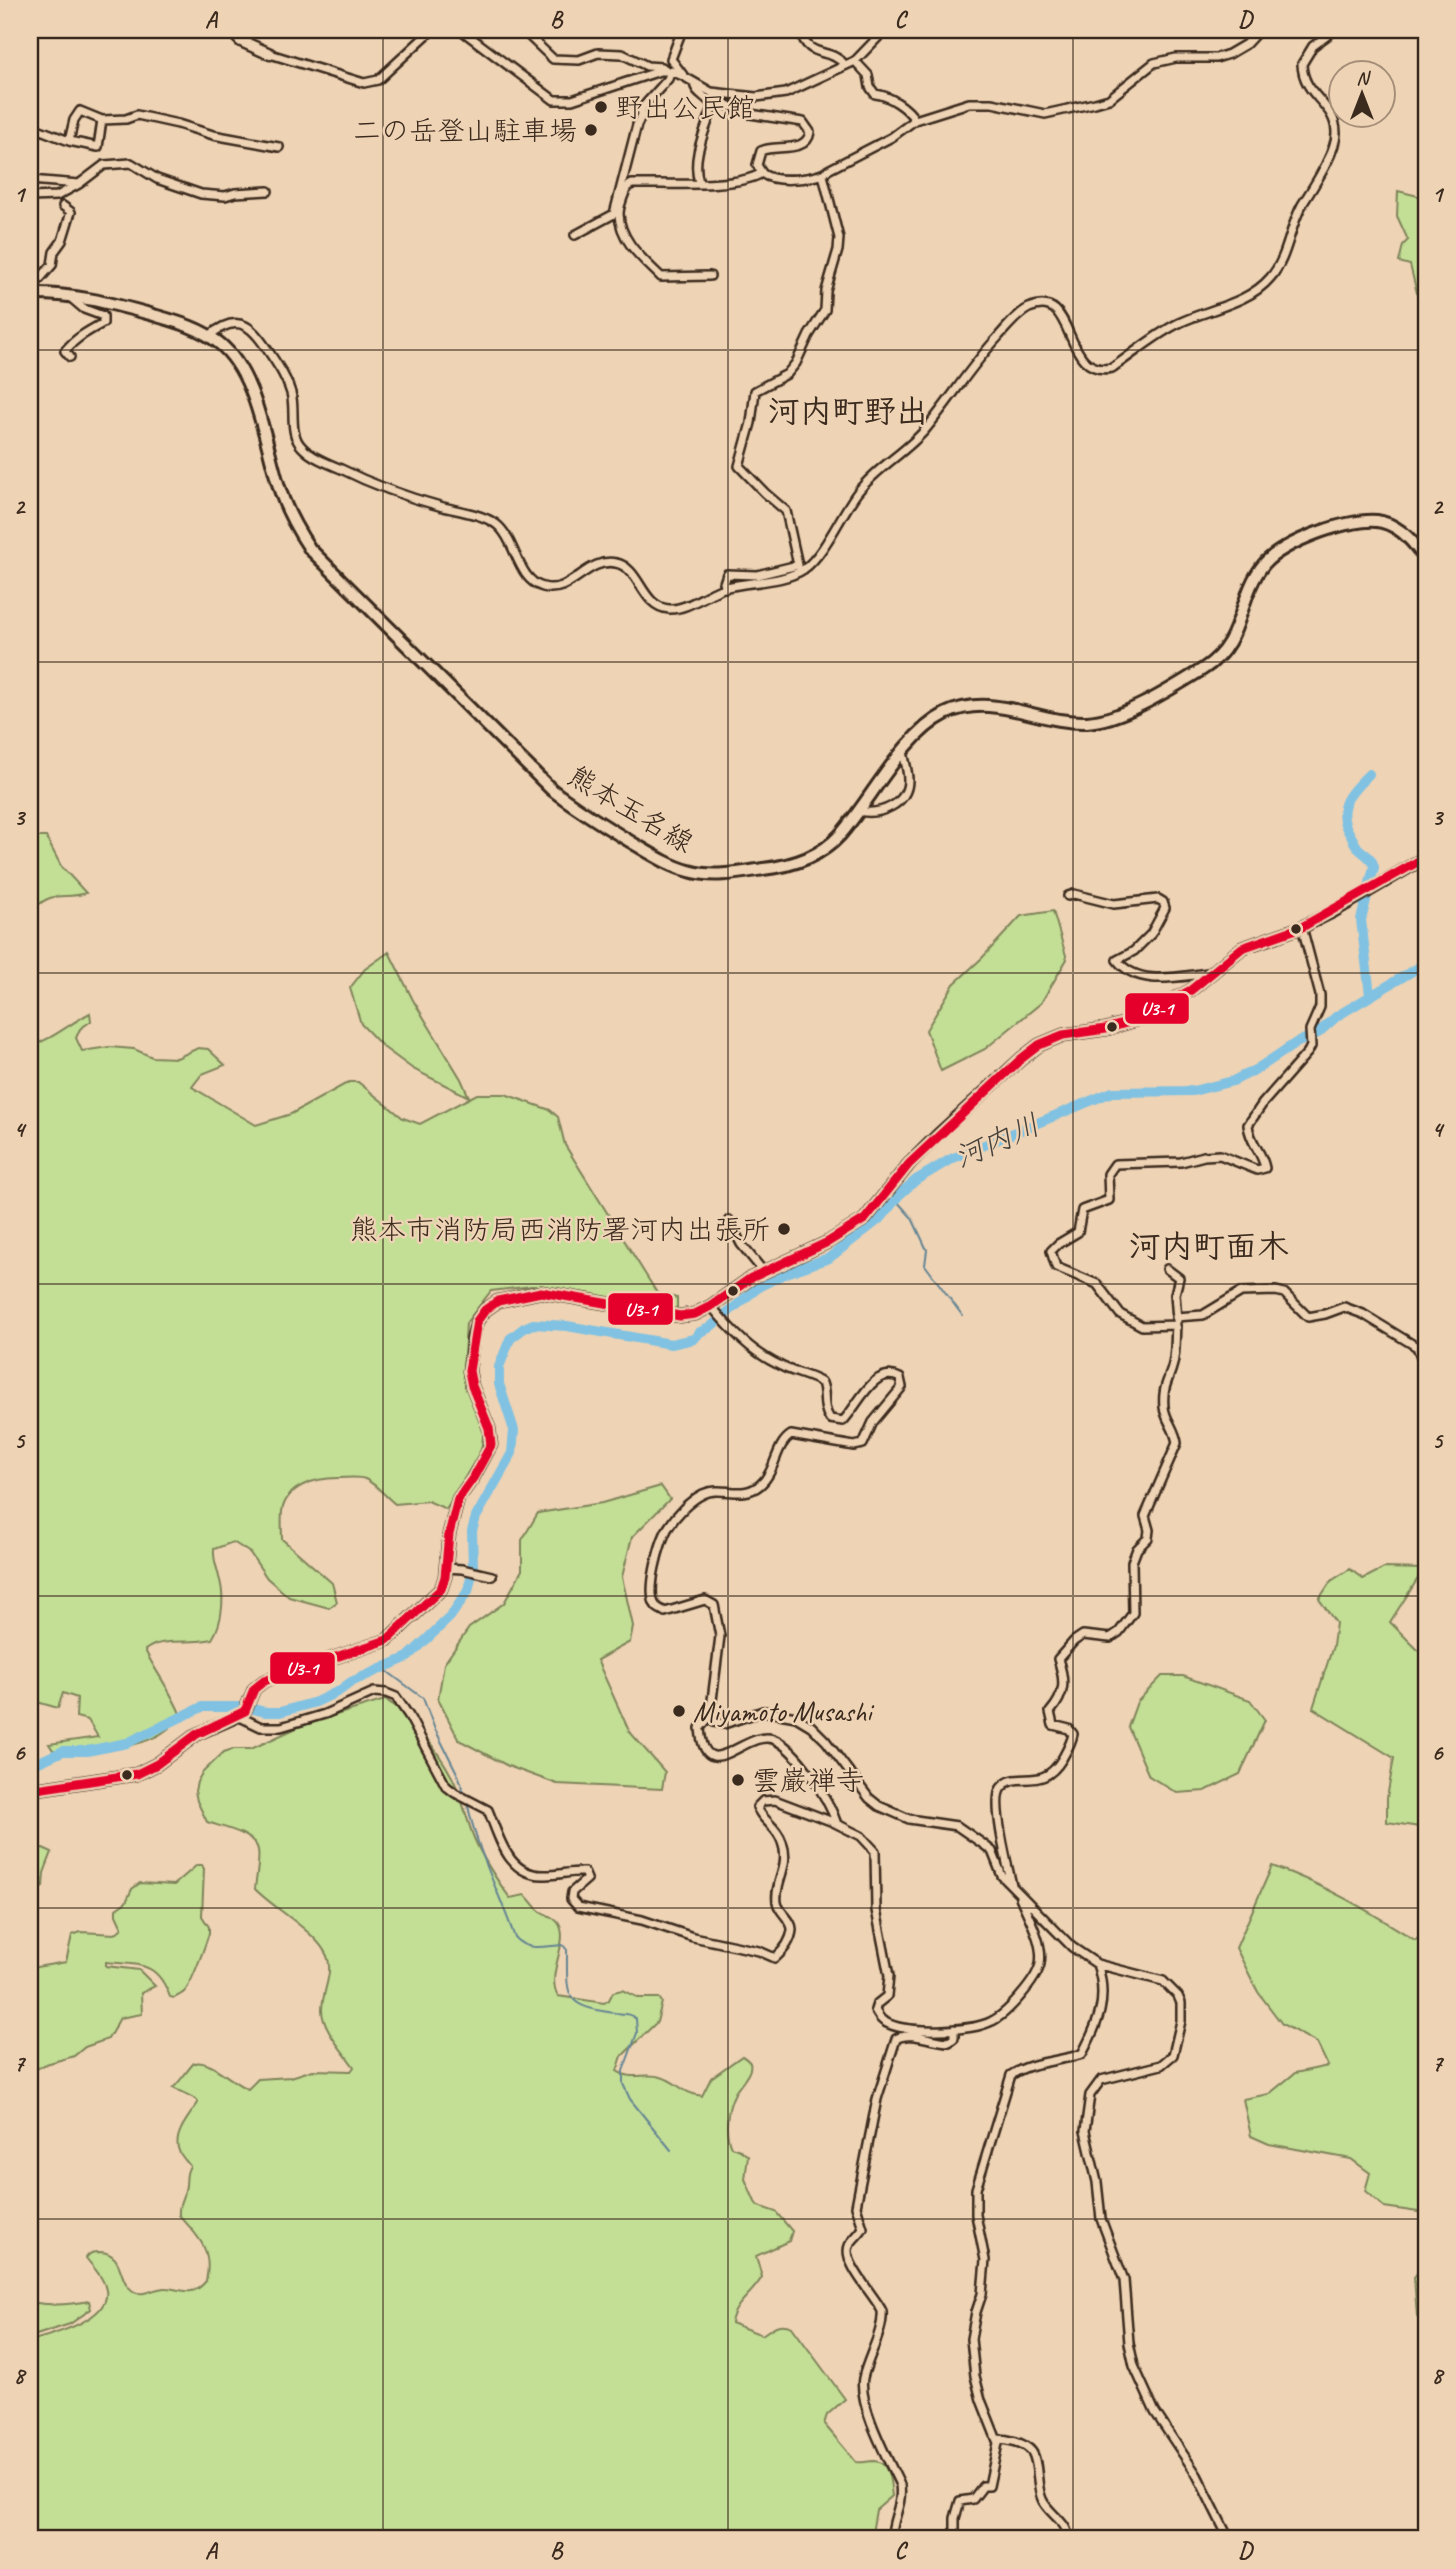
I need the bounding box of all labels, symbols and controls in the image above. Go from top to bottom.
text: A [205,5,219,34]
text: B [550,5,564,34]
text: C [895,5,909,34]
text: D [1238,5,1254,34]
north arrow [1326,60,1396,130]
text: N [1356,66,1371,90]
place label: 野出公民館 [615,90,755,125]
marker: 野出公民館 [593,99,609,115]
place label: 二の岳登山駐車場 [353,113,577,148]
marker: 二の岳登山駐車場 [583,122,599,138]
text: 1 [14,180,27,209]
text: 1 [1432,180,1445,209]
district label: 河内町野出 [768,391,928,432]
text: 2 [14,492,27,521]
text: 2 [1432,492,1445,521]
street label: 熊本玉名線 [562,758,700,860]
text: 3 [14,803,27,832]
text: 3 [1432,803,1445,832]
unlabelled marker [1289,922,1303,936]
line badge: U3-1 [1124,992,1190,1025]
text: U3-1 [1141,997,1176,1021]
unlabelled marker [1105,1020,1119,1034]
water label: 河内川 [948,1105,1046,1177]
text: 4 [14,1115,27,1144]
text: 4 [1432,1115,1445,1144]
place label: 熊本市消防局西消防署河内出張所 [350,1212,770,1247]
marker: 熊本市消防局西消防署河内出張所 [776,1221,792,1237]
district label: 河内町面木 [1129,1226,1289,1267]
unlabelled marker [726,1284,740,1298]
line badge: U3-1 [607,1292,674,1326]
text: U3-1 [625,1298,660,1322]
text: 5 [14,1426,26,1455]
text: 5 [1432,1426,1444,1455]
line badge: U3-1 [269,1651,336,1685]
text: U3-1 [286,1657,321,1681]
place label: Miyamoto Musashi [693,1694,875,1729]
marker: Miyamoto Musashi [671,1703,687,1719]
text: 6 [14,1738,27,1767]
text: 6 [1432,1738,1445,1767]
place label: 雲巌禅寺 [752,1763,864,1798]
unlabelled marker [120,1768,134,1782]
marker: 雲巌禅寺 [730,1772,746,1788]
text: 7 [14,2049,27,2078]
text: 7 [1432,2049,1445,2078]
text: 8 [14,2361,27,2390]
text: 8 [1432,2361,1445,2390]
text: A [205,2536,219,2565]
text: B [550,2536,564,2565]
text: C [895,2536,909,2565]
text: D [1238,2536,1254,2565]

